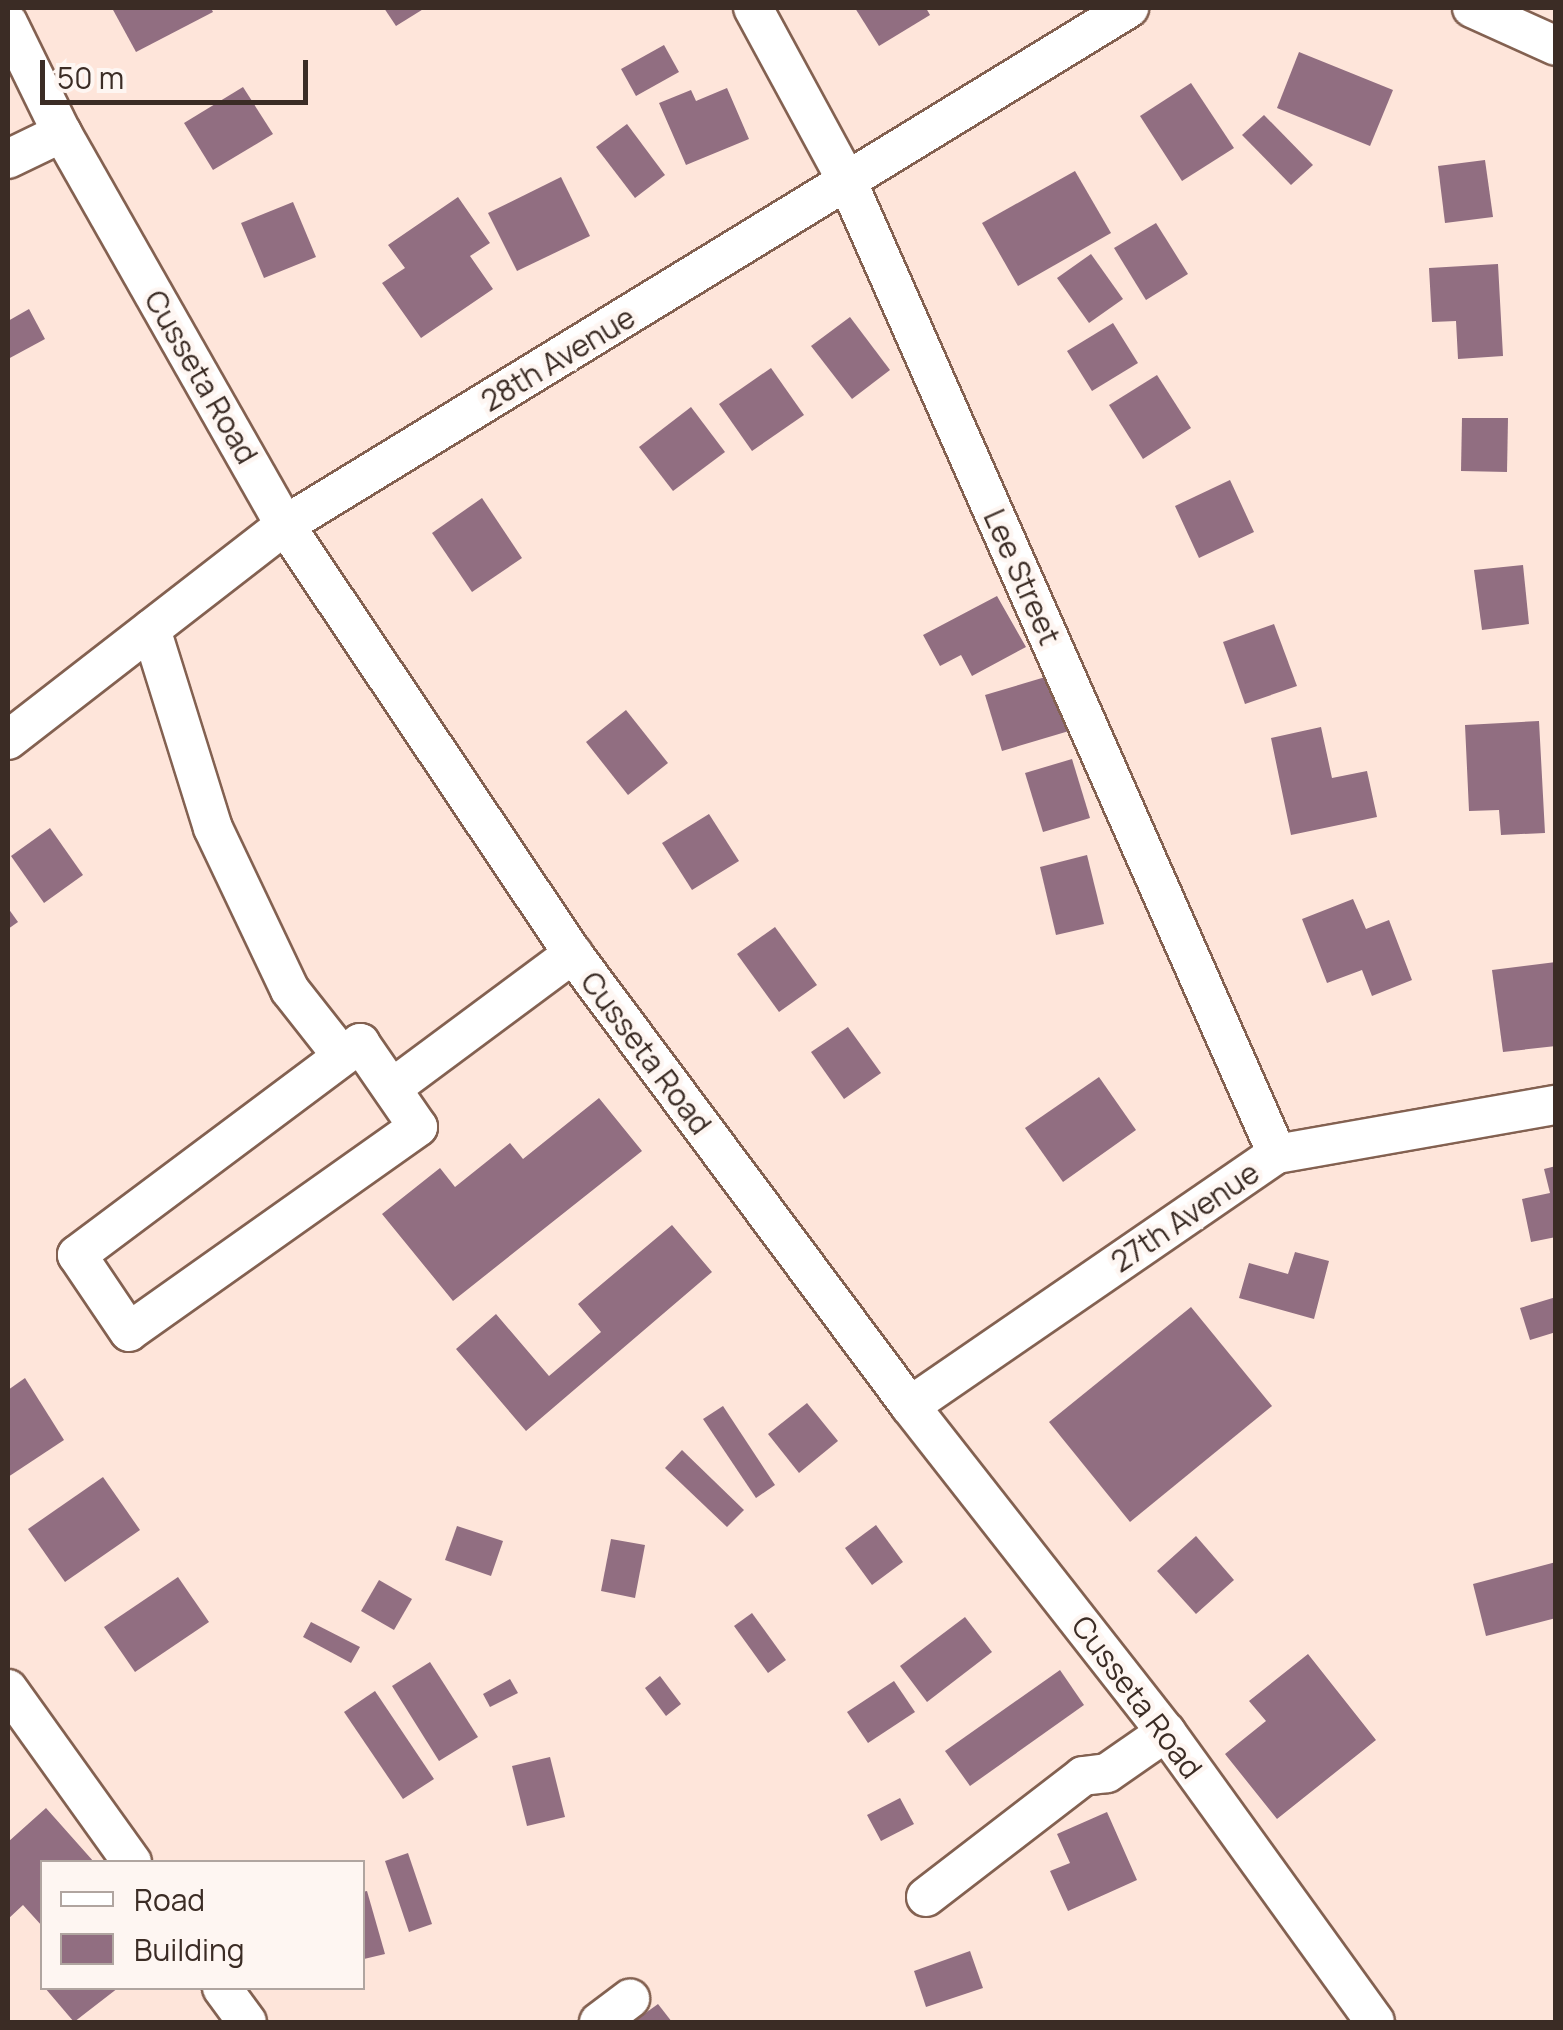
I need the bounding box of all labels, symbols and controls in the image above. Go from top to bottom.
scale bar [45,40,312,102]
text: 50 m [57,57,124,98]
street label: Cusseta Road [137,284,265,470]
street label: 28th Avenue [475,299,641,419]
street label: Lee Street [976,504,1068,650]
street label: Cusseta Road [573,965,719,1141]
street label: 27th Avenue [1104,1154,1266,1280]
street label: Cusseta Road [1064,1609,1210,1785]
legend [40,1860,365,1990]
text: Road [134,1879,205,1920]
text: Building [134,1929,245,1970]

